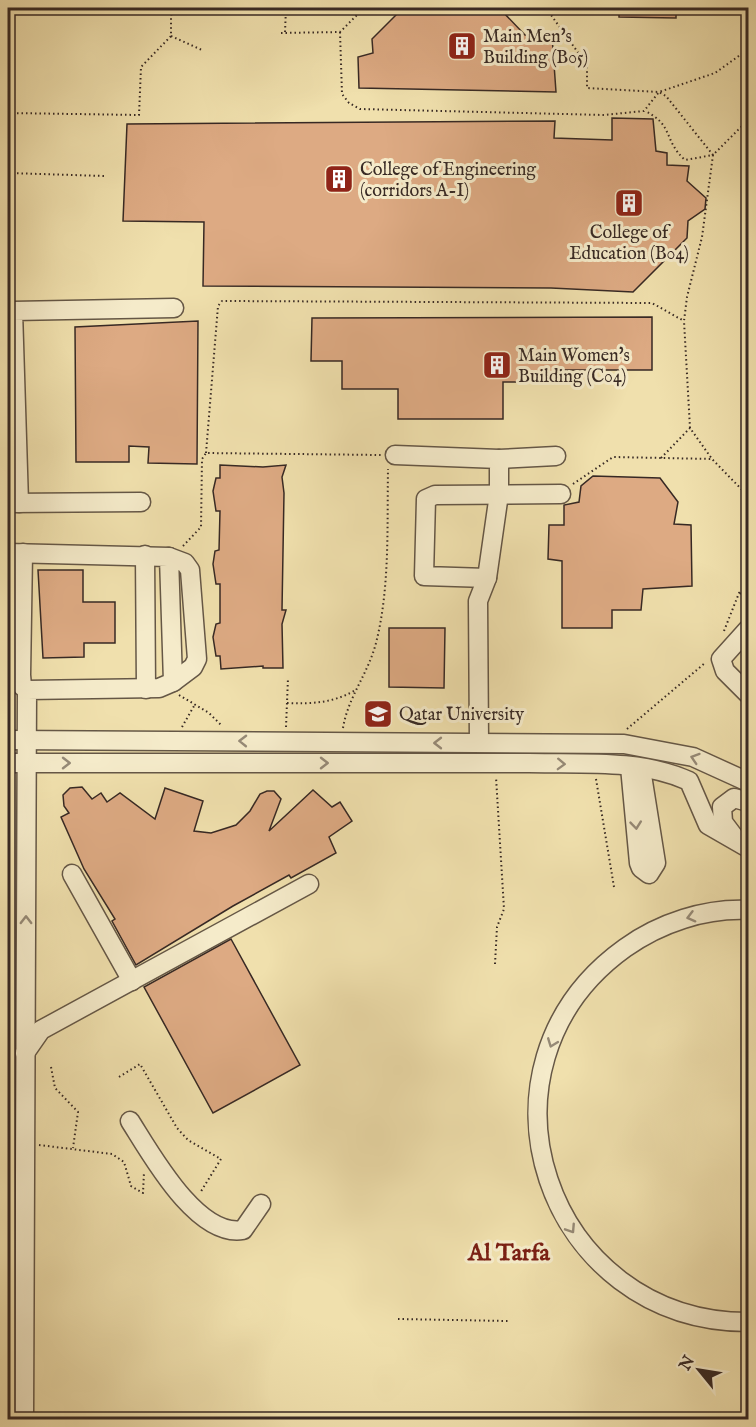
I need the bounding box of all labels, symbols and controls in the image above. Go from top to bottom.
place label: Main Men's Building (B05) [483,26,588,70]
building icon: Main Men's Building (B05) [446,30,478,62]
place label: College of Engineering (corridors A-I) [360,159,536,203]
building icon: College of Engineering (corridors A-I) [323,163,355,195]
building icon: College of Education (B04) [613,187,645,219]
place label: College of Education (B04) [569,222,689,266]
place label: Main Women's Building (C04) [518,345,630,389]
building icon: Main Women's Building (C04) [481,349,513,381]
school or university icon: Qatar University [362,698,394,730]
place label: Qatar University [399,704,524,727]
one-way arrow [239,735,248,748]
one-way arrow [434,737,443,749]
one-way arrow [690,753,701,766]
one-way arrow [61,757,70,769]
one-way arrow [319,757,328,769]
one-way arrow [556,757,565,770]
one-way arrow [629,821,642,830]
one-way arrow [686,910,697,922]
one-way arrow [20,916,32,925]
one-way arrow [546,1037,559,1048]
one-way arrow [564,1223,575,1234]
district label: Al Tarfa [467,1238,551,1269]
north arrow [669,1340,729,1400]
text: N [675,1352,700,1375]

